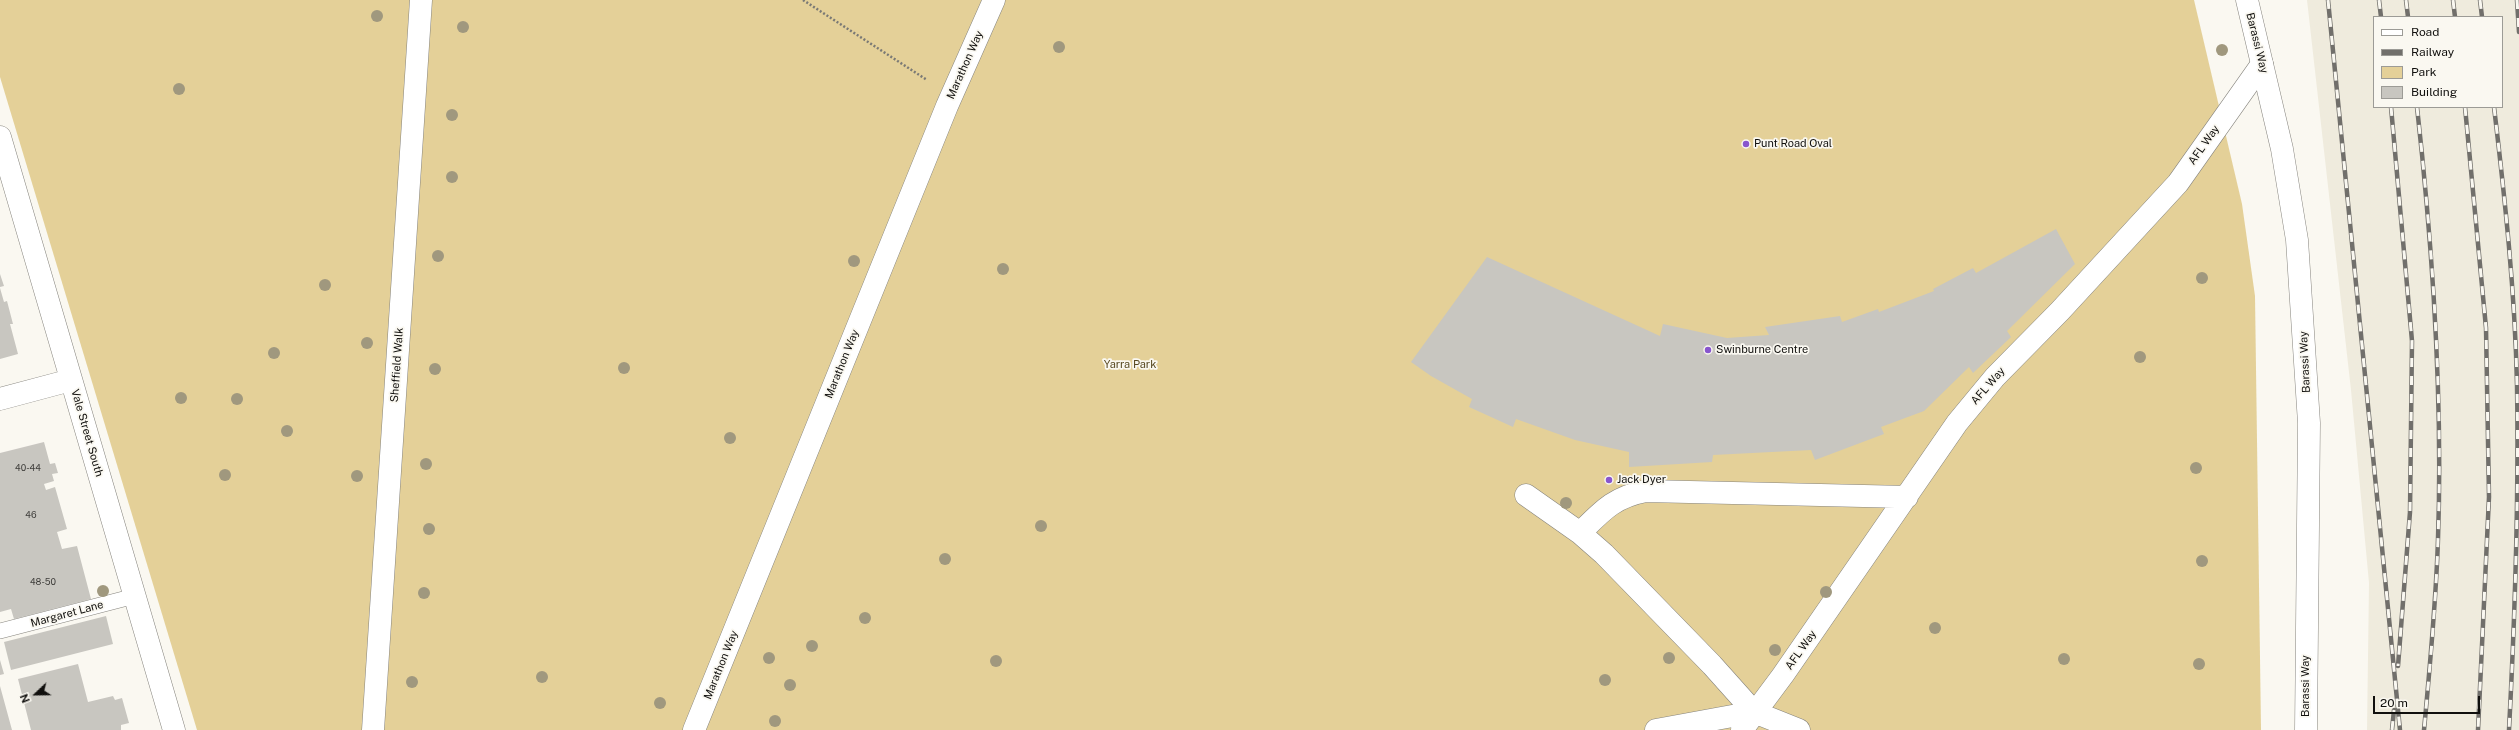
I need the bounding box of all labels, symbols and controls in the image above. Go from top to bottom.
street label: Barassi Way [2243,11,2271,75]
legend [2373,16,2503,108]
text: Road [2411,25,2439,39]
street label: Marathon Way [944,29,986,101]
text: Railway [2411,45,2454,59]
text: Park [2411,65,2437,79]
text: Building [2411,85,2457,99]
street label: AFL Way [2186,123,2222,167]
place label: Punt Road Oval [1754,137,1832,151]
marker: Punt Road Oval [1741,139,1751,149]
street label: Sheffield Walk [388,327,406,403]
street label: Marathon Way [822,328,862,400]
street label: Barassi Way [2297,331,2313,393]
place label: Swinburne Centre [1716,343,1808,357]
marker: Swinburne Centre [1703,345,1713,355]
park label: Yarra Park [1104,358,1156,372]
street label: AFL Way [1968,365,2008,407]
street label: Vale Street South [68,388,106,478]
house number: 40-44 [15,463,41,473]
place label: Jack Dyer [1617,473,1666,487]
marker: Jack Dyer [1604,475,1614,485]
house number: 46 [25,510,37,520]
house number: 48-50 [30,577,56,587]
street label: Margaret Lane [29,598,105,630]
street label: AFL Way [1783,628,1819,672]
street label: Marathon Way [701,629,741,701]
street label: Barassi Way [2299,655,2313,717]
north arrow [16,674,56,714]
scale bar [2375,688,2482,714]
text: N [18,692,32,705]
text: 20 m [2380,696,2408,710]

